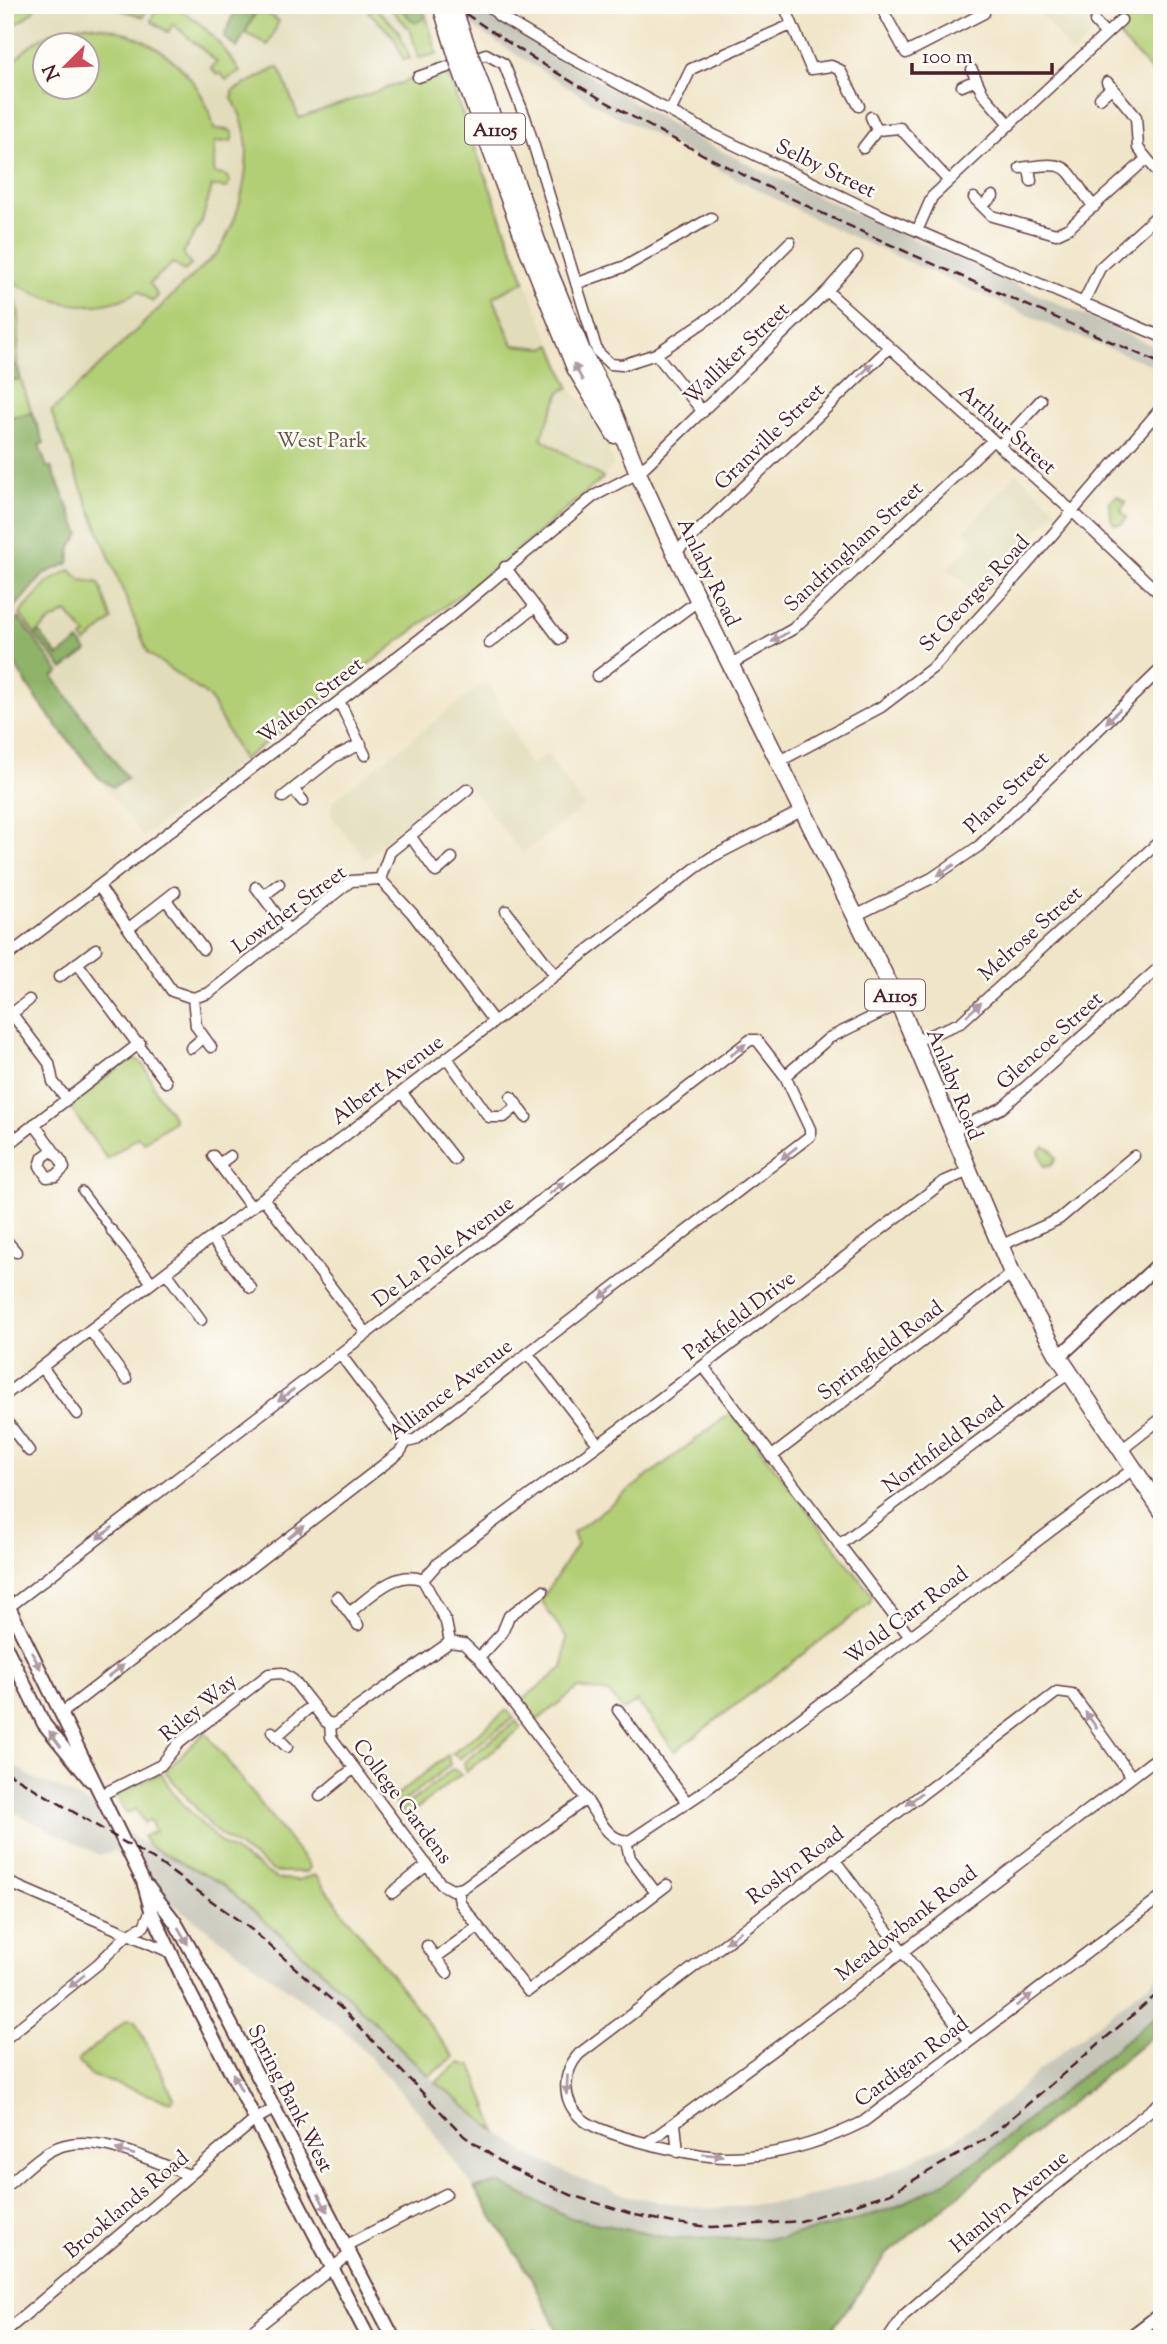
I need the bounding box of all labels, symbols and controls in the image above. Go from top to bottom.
north arrow [32,32,102,102]
scale bar [912,32,1052,76]
text: 100 m [922,43,973,73]
text: N [37,59,68,84]
road number: A1105 [465,113,525,144]
street label: Selby Street [770,133,880,207]
street label: Walliker Street [678,296,797,413]
one-way arrow [572,362,584,382]
one-way arrow [857,362,874,378]
street label: Granville Street [708,377,832,498]
street label: Arthur Street [951,378,1062,483]
park label: West Park [276,427,368,457]
street label: Sandringham Street [778,475,931,620]
street label: Anlaby Road [668,513,747,633]
street label: St Georges Road [913,529,1038,660]
one-way arrow [771,631,790,643]
street label: Walton Street [252,651,371,753]
one-way arrow [1105,707,1122,724]
street label: Plane Street [958,745,1057,842]
street label: Lowther Street [227,859,354,962]
one-way arrow [937,863,956,876]
street label: Melrose Street [973,880,1090,989]
road number: A1105 [865,979,925,1010]
street label: Glencoe Street [990,985,1110,1098]
one-way arrow [965,1002,982,1018]
street label: Anlaby Road [917,1025,989,1145]
street label: Albert Avenue [326,1028,451,1133]
one-way arrow [728,1042,746,1057]
one-way arrow [780,1145,798,1160]
one-way arrow [548,1181,566,1195]
street label: De La Pole Avenue [367,1189,521,1316]
street label: Parkfield Drive [678,1264,803,1369]
one-way arrow [600,1284,618,1299]
street label: Springfield Road [812,1294,951,1409]
street label: Alliance Avenue [383,1332,520,1449]
one-way arrow [277,1388,295,1402]
street label: Northfield Road [877,1390,1011,1501]
one-way arrow [96,1526,114,1540]
one-way arrow [287,1526,305,1540]
street label: Wold Carr Road [839,1560,975,1673]
one-way arrow [30,1650,41,1670]
one-way arrow [107,1664,125,1678]
street label: Riley Way [154,1667,245,1750]
one-way arrow [1084,1711,1098,1730]
one-way arrow [48,1730,62,1748]
street label: College Gardens [344,1733,459,1871]
one-way arrow [905,1792,923,1806]
street label: Roslyn Road [741,1820,851,1913]
street label: Meadowbank Road [830,1859,985,1990]
one-way arrow [177,1927,189,1946]
one-way arrow [724,1929,742,1944]
one-way arrow [68,1973,85,1988]
one-way arrow [1015,1993,1033,2007]
street label: Cardigan Road [849,2010,976,2115]
street label: Spring Bank West [239,2020,340,2178]
one-way arrow [231,2072,242,2092]
one-way arrow [562,2074,573,2096]
street label: Brooklands Road [58,2144,196,2267]
street label: Hamlyn Avenue [944,2144,1076,2261]
one-way arrow [114,2147,135,2157]
one-way arrow [703,2150,725,2161]
one-way arrow [317,2193,328,2213]

